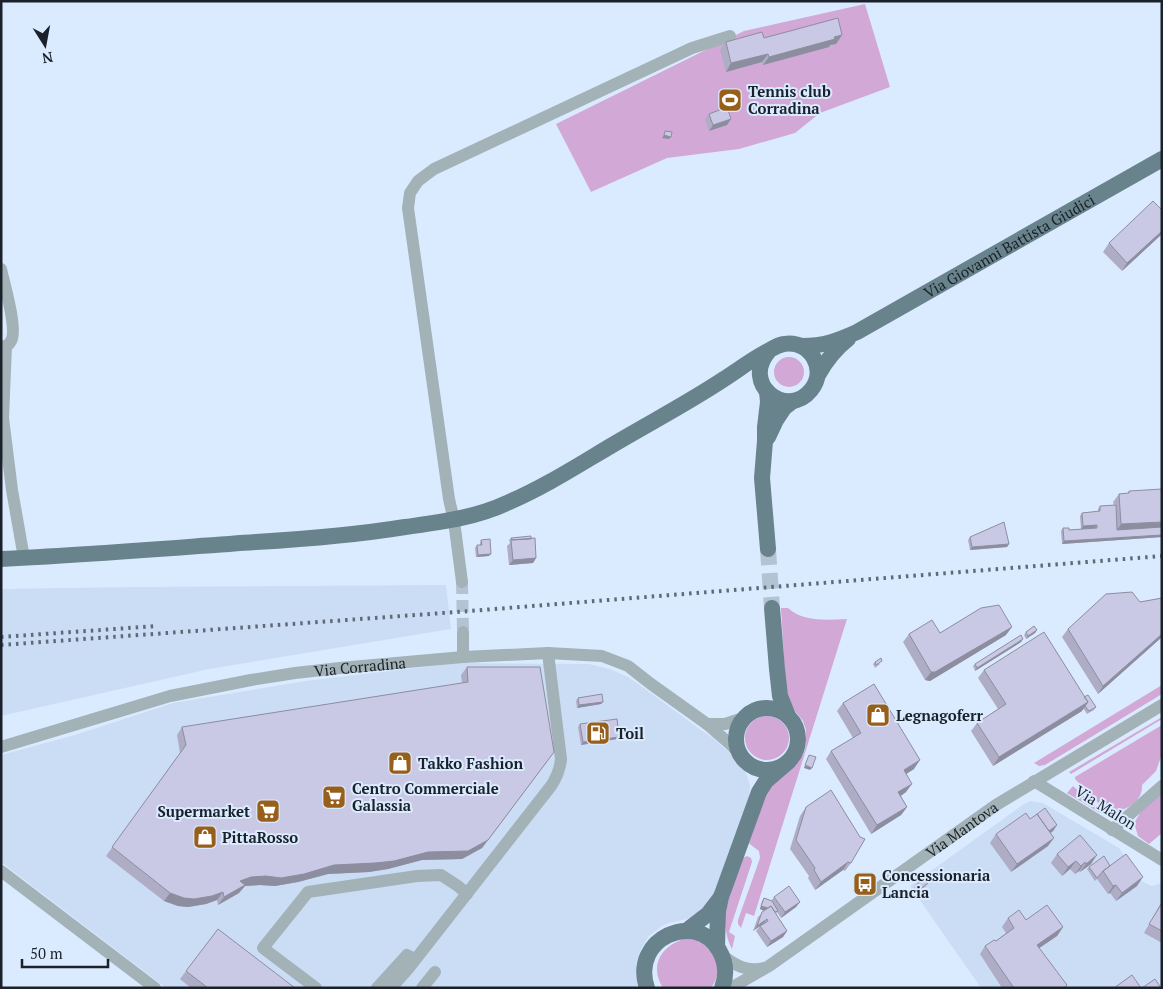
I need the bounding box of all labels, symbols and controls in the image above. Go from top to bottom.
north arrow [20,20,70,70]
text: N [40,48,55,69]
place label: Tennis club Corradina [748,81,831,118]
sports icon: Tennis club Corradina [717,87,743,113]
street label: Via Giovanni Battista Giudici [920,189,1098,302]
street label: Via Corradina [313,652,407,681]
shop icon: Legnagoferr [865,702,891,728]
place label: Legnagoferr [896,705,984,725]
fuel station icon: Toil [585,720,611,746]
place label: Toil [616,723,644,743]
shop icon: Takko Fashion [387,750,413,776]
place label: Takko Fashion [418,753,523,773]
place label: Centro Commerciale Galassia [352,778,499,815]
street label: Via Malon [1072,780,1140,834]
supermarket icon: Centro Commerciale Galassia [321,784,347,810]
street label: Via Mantova [921,797,1002,862]
supermarket icon: Supermarket [255,798,281,824]
place label: Supermarket [157,801,250,821]
shop icon: PittaRosso [192,824,218,850]
place label: PittaRosso [222,827,298,847]
place label: Concessionaria Lancia [882,865,991,902]
bus stop icon: Concessionaria Lancia [852,871,878,897]
scale bar [22,936,109,968]
text: 50 m [30,943,63,963]

